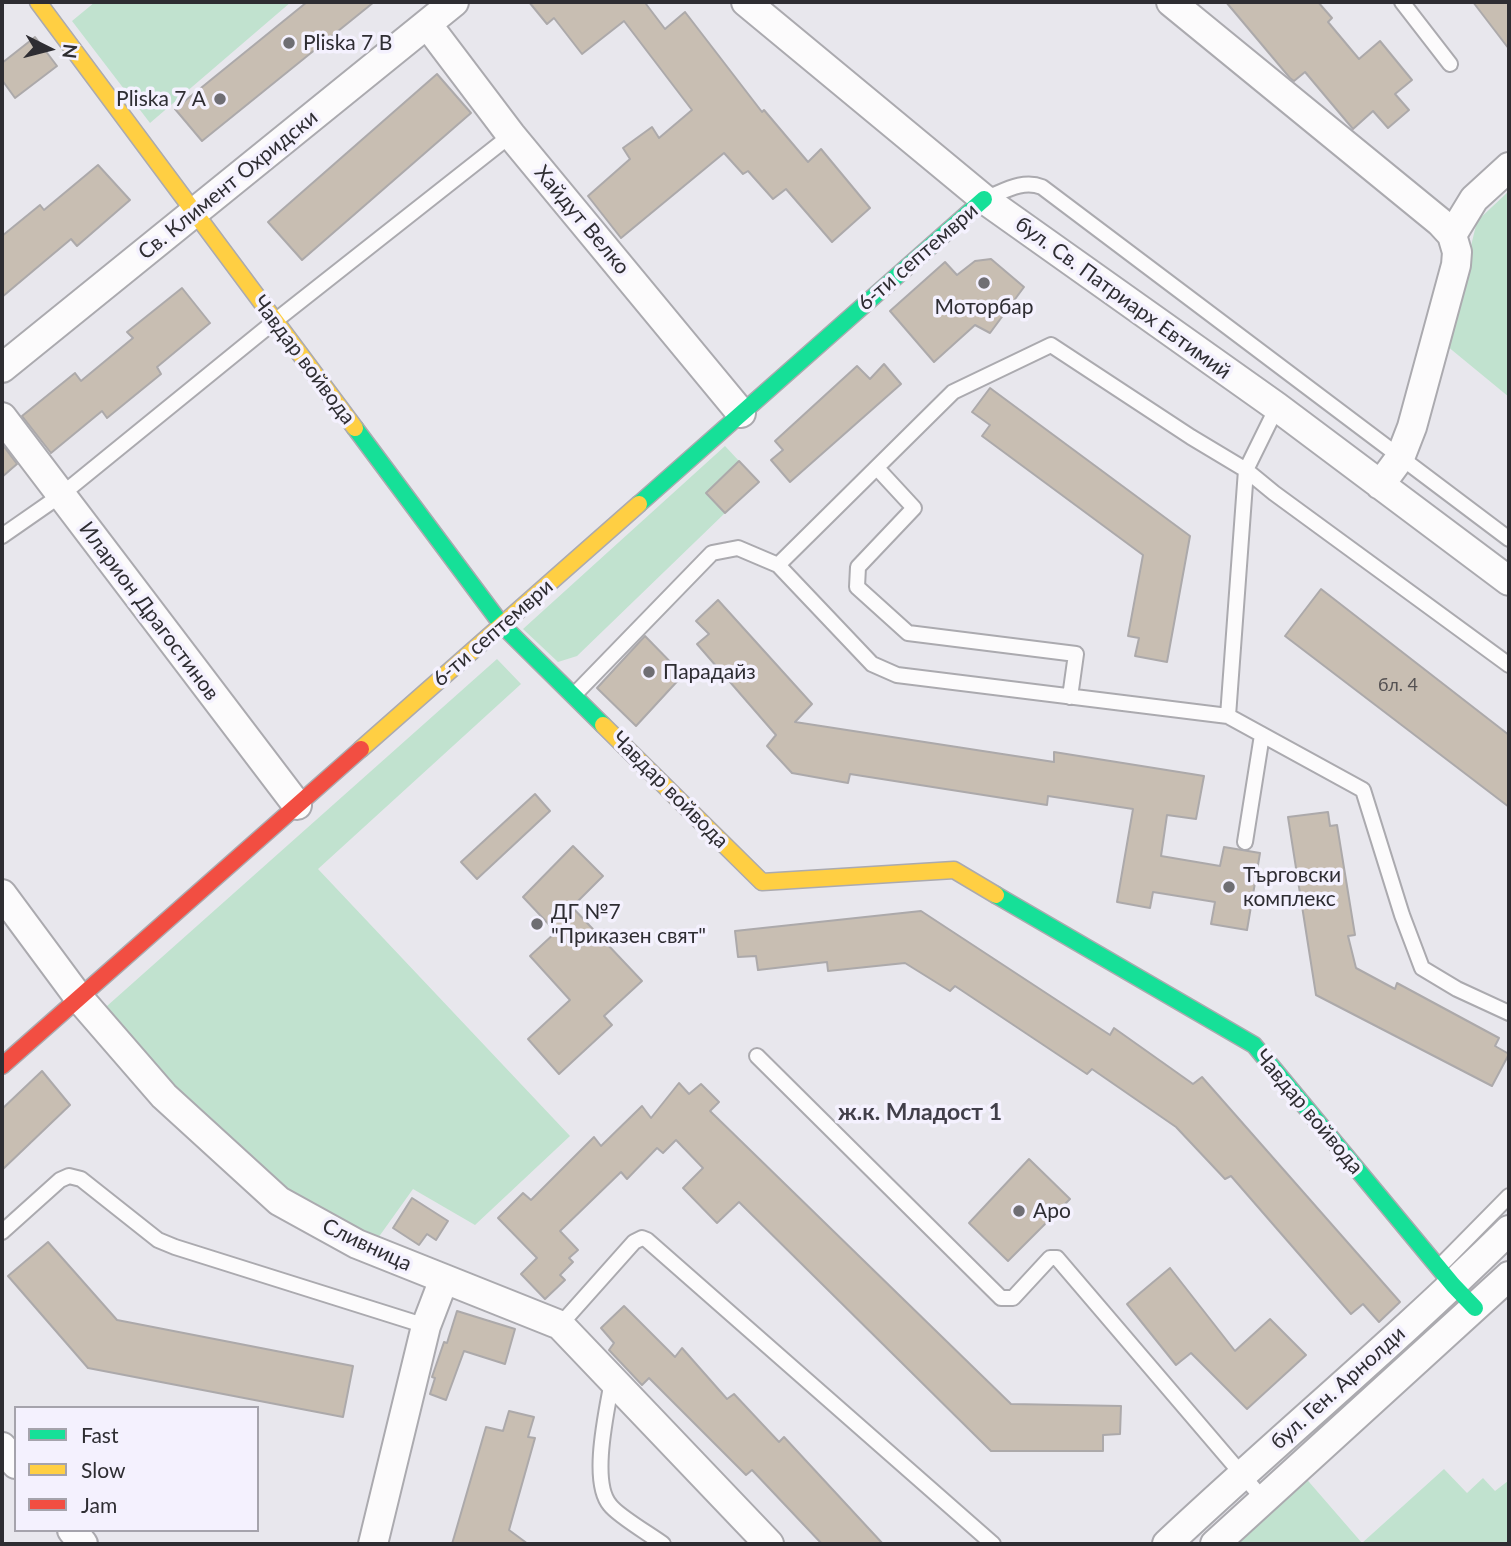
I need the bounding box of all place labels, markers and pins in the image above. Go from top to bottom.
place label: Pliska 7 B [303,30,392,56]
marker: Pliska 7 B [281,35,297,51]
place label: Pliska 7 A [116,86,206,112]
marker: Pliska 7 A [212,91,228,107]
marker: Моторбар [976,275,992,291]
place label: Моторбар [935,294,1033,320]
place label: Парадайз [663,659,756,685]
marker: Парадайз [641,664,657,680]
place label: Търговски комплекс [1243,862,1341,912]
marker: Търговски комплекс [1221,879,1237,895]
place label: ДГ №7 "Приказен свят" [551,899,706,949]
marker: ДГ №7 "Приказен свят" [529,916,545,932]
place label: Аро [1033,1198,1071,1224]
marker: Аро [1011,1203,1027,1219]

